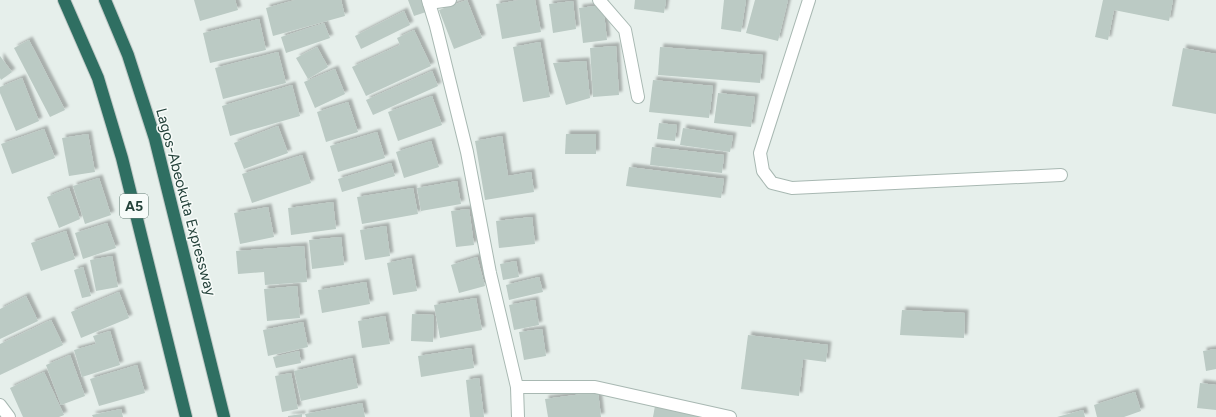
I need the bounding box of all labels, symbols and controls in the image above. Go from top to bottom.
street label: Lagos-Abeokuta Expressway [152,106,220,298]
road number: A5 [120,194,148,218]

